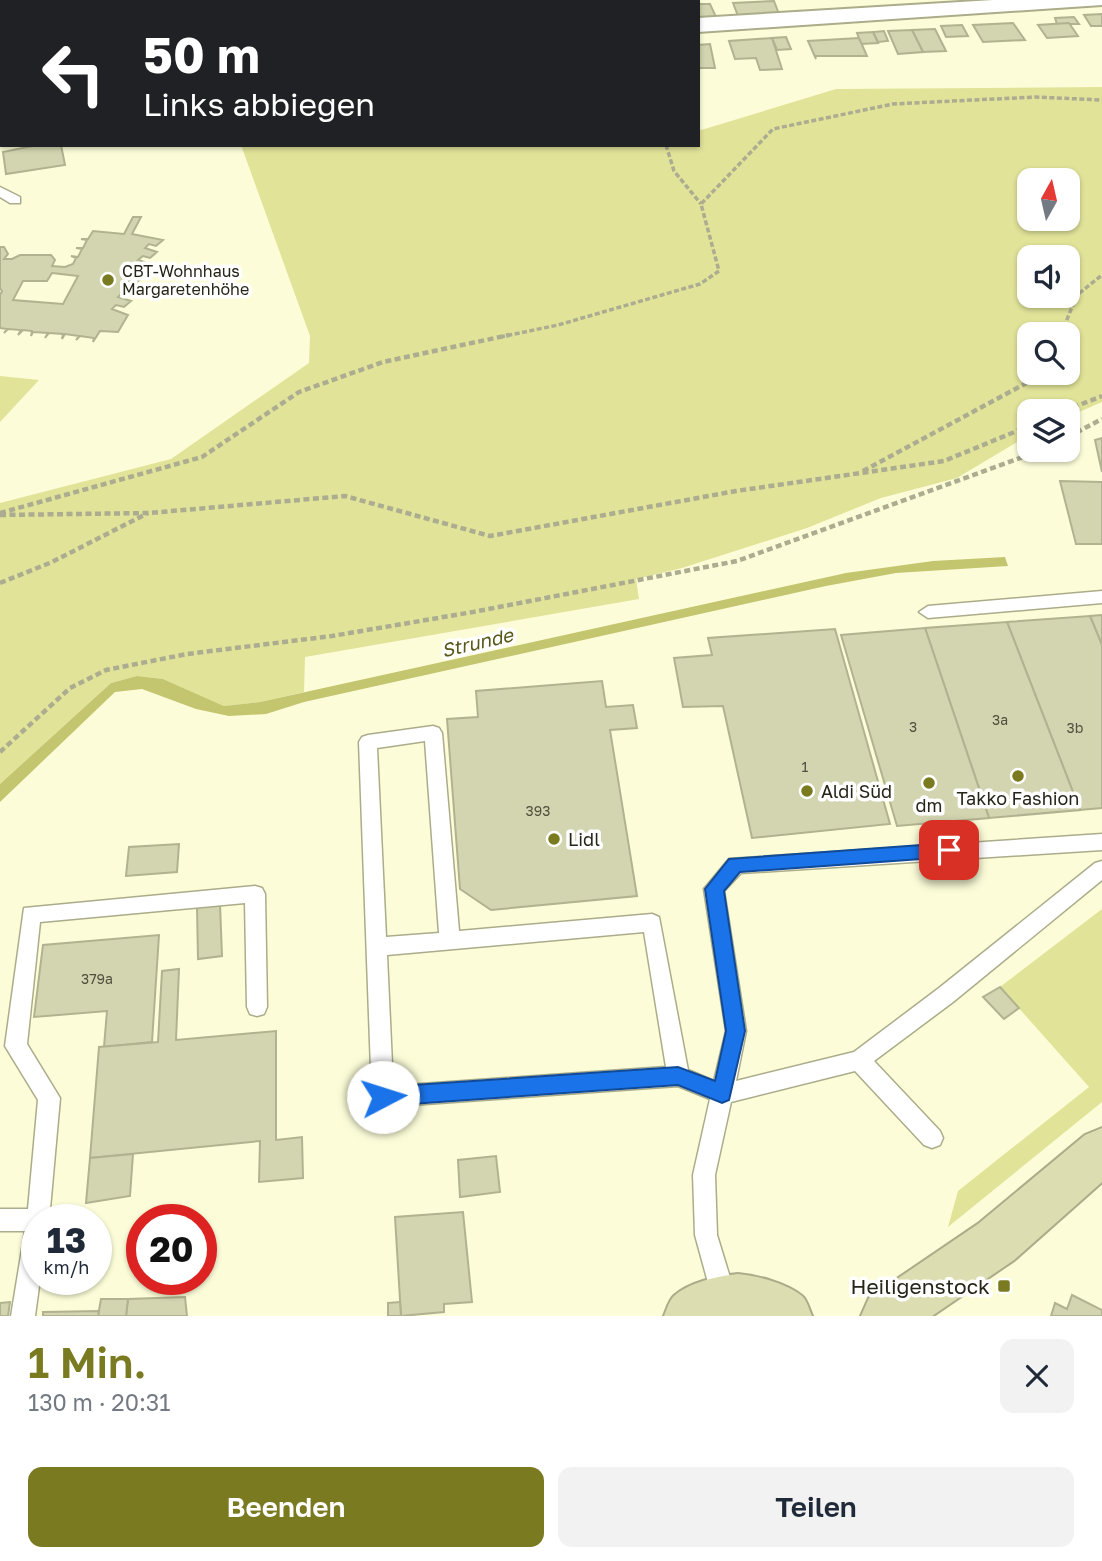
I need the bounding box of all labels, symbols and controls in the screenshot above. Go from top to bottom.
text: 50 m [143,25,260,84]
icon: left [28,28,119,119]
text: Links abbiegen [143,85,375,123]
north arrow [1017,168,1080,231]
map controls [1017,168,1080,462]
button: sound [1017,245,1080,308]
place label: CBT-Wohnhaus Margaretenhöhe [122,261,249,299]
marker: CBT-Wohnhaus Margaretenhöhe [100,272,116,288]
button: search [1017,322,1080,385]
button: layers [1017,399,1080,462]
water label: Strunde [439,622,517,661]
house number: 3a [992,711,1008,728]
house number: 3 [909,718,917,735]
house number: 3b [1067,719,1083,736]
house number: 1 [802,758,809,775]
marker: Takko Fashion [1010,768,1026,784]
marker: dm [921,775,937,791]
place label: Aldi Süd [821,780,892,802]
marker: Aldi Süd [799,783,815,799]
place label: Takko Fashion [957,787,1079,809]
place label: dm [916,794,943,816]
house number: 393 [526,802,550,819]
pin [919,820,979,880]
place label: Lidl [568,828,600,850]
marker: Lidl [546,831,562,847]
icon: arrive [930,831,968,869]
house number: 379a [81,970,113,987]
position arrow [346,1060,420,1134]
speed limit sign: 20 [126,1204,217,1295]
text: 13 [47,1219,86,1261]
text: km/h [44,1256,89,1278]
place label: Heiligenstock [850,1273,990,1299]
marker: Heiligenstock [996,1278,1012,1294]
text: 1 Min. [28,1337,146,1387]
button: close [1000,1339,1074,1413]
text: 130 m · 20:31 [28,1388,171,1416]
button: Beenden [28,1467,544,1547]
button: Teilen [558,1467,1074,1547]

